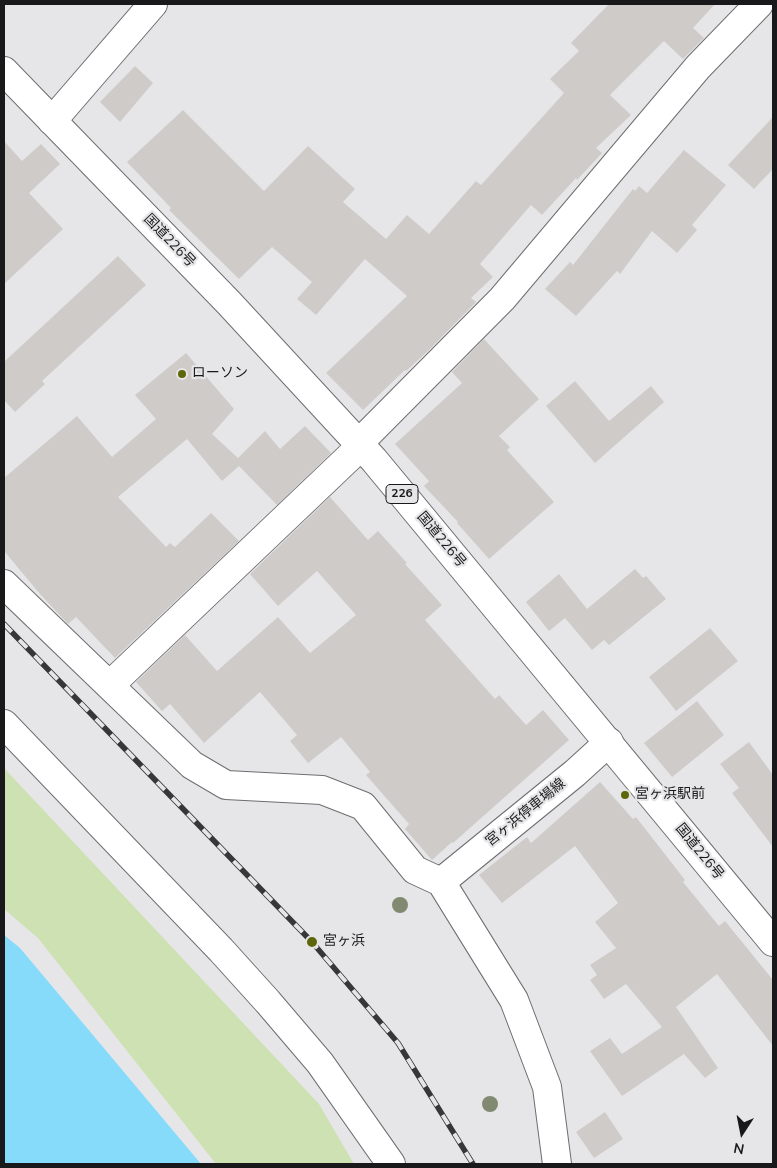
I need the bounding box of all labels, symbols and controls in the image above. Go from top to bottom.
street label: 国道226号 [140,211,198,271]
place label: ローソン [192,366,248,382]
marker: ローソン [176,368,188,380]
road number: 226 [386,484,418,504]
street label: 国道226号 [413,509,469,571]
street label: 宮ヶ浜停車場線 [483,776,569,850]
place label: 宮ヶ浜駅前 [635,787,705,803]
marker: 宮ヶ浜駅前 [619,789,631,801]
street label: 国道226号 [671,821,727,883]
place label: 宮ヶ浜 [323,934,365,950]
marker: 宮ヶ浜 [305,935,319,949]
north arrow [717,1108,767,1158]
text: N [732,1138,746,1159]

